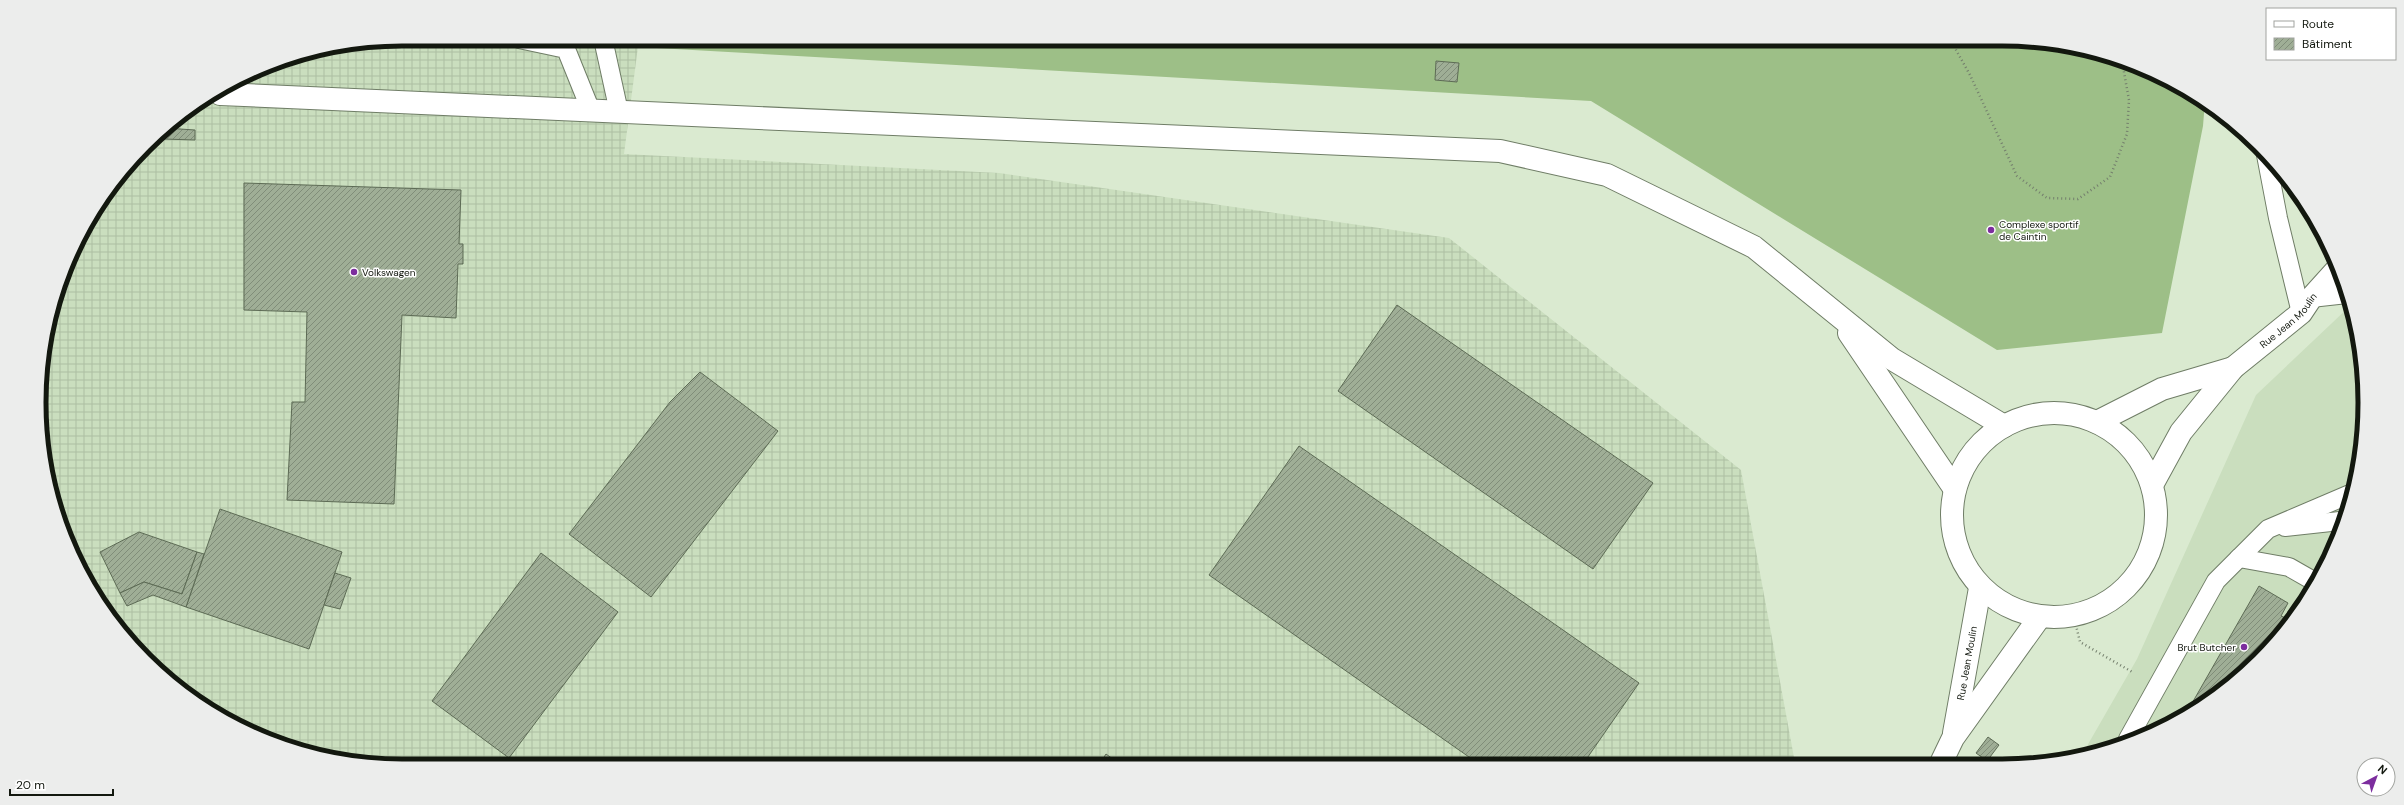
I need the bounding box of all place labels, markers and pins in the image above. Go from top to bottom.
place label: Complexe sportif de Caintin [1999,218,2079,243]
marker: Complexe sportif de Caintin [1986,225,1996,235]
place label: Volkswagen [362,266,416,279]
marker: Volkswagen [349,267,359,277]
place label: Brut Butcher [2178,641,2236,654]
marker: Brut Butcher [2239,642,2249,652]

